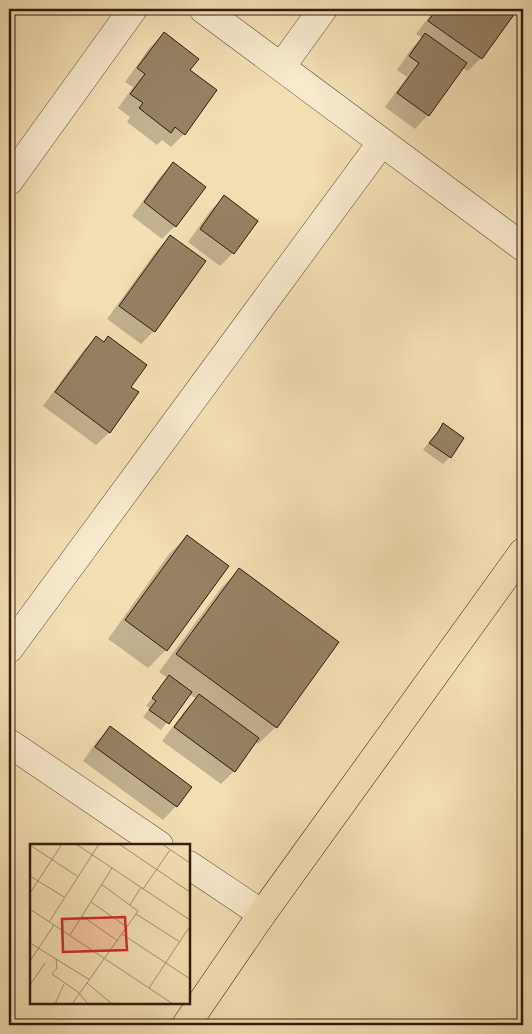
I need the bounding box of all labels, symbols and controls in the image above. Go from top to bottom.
inset map [30,844,190,1004]

